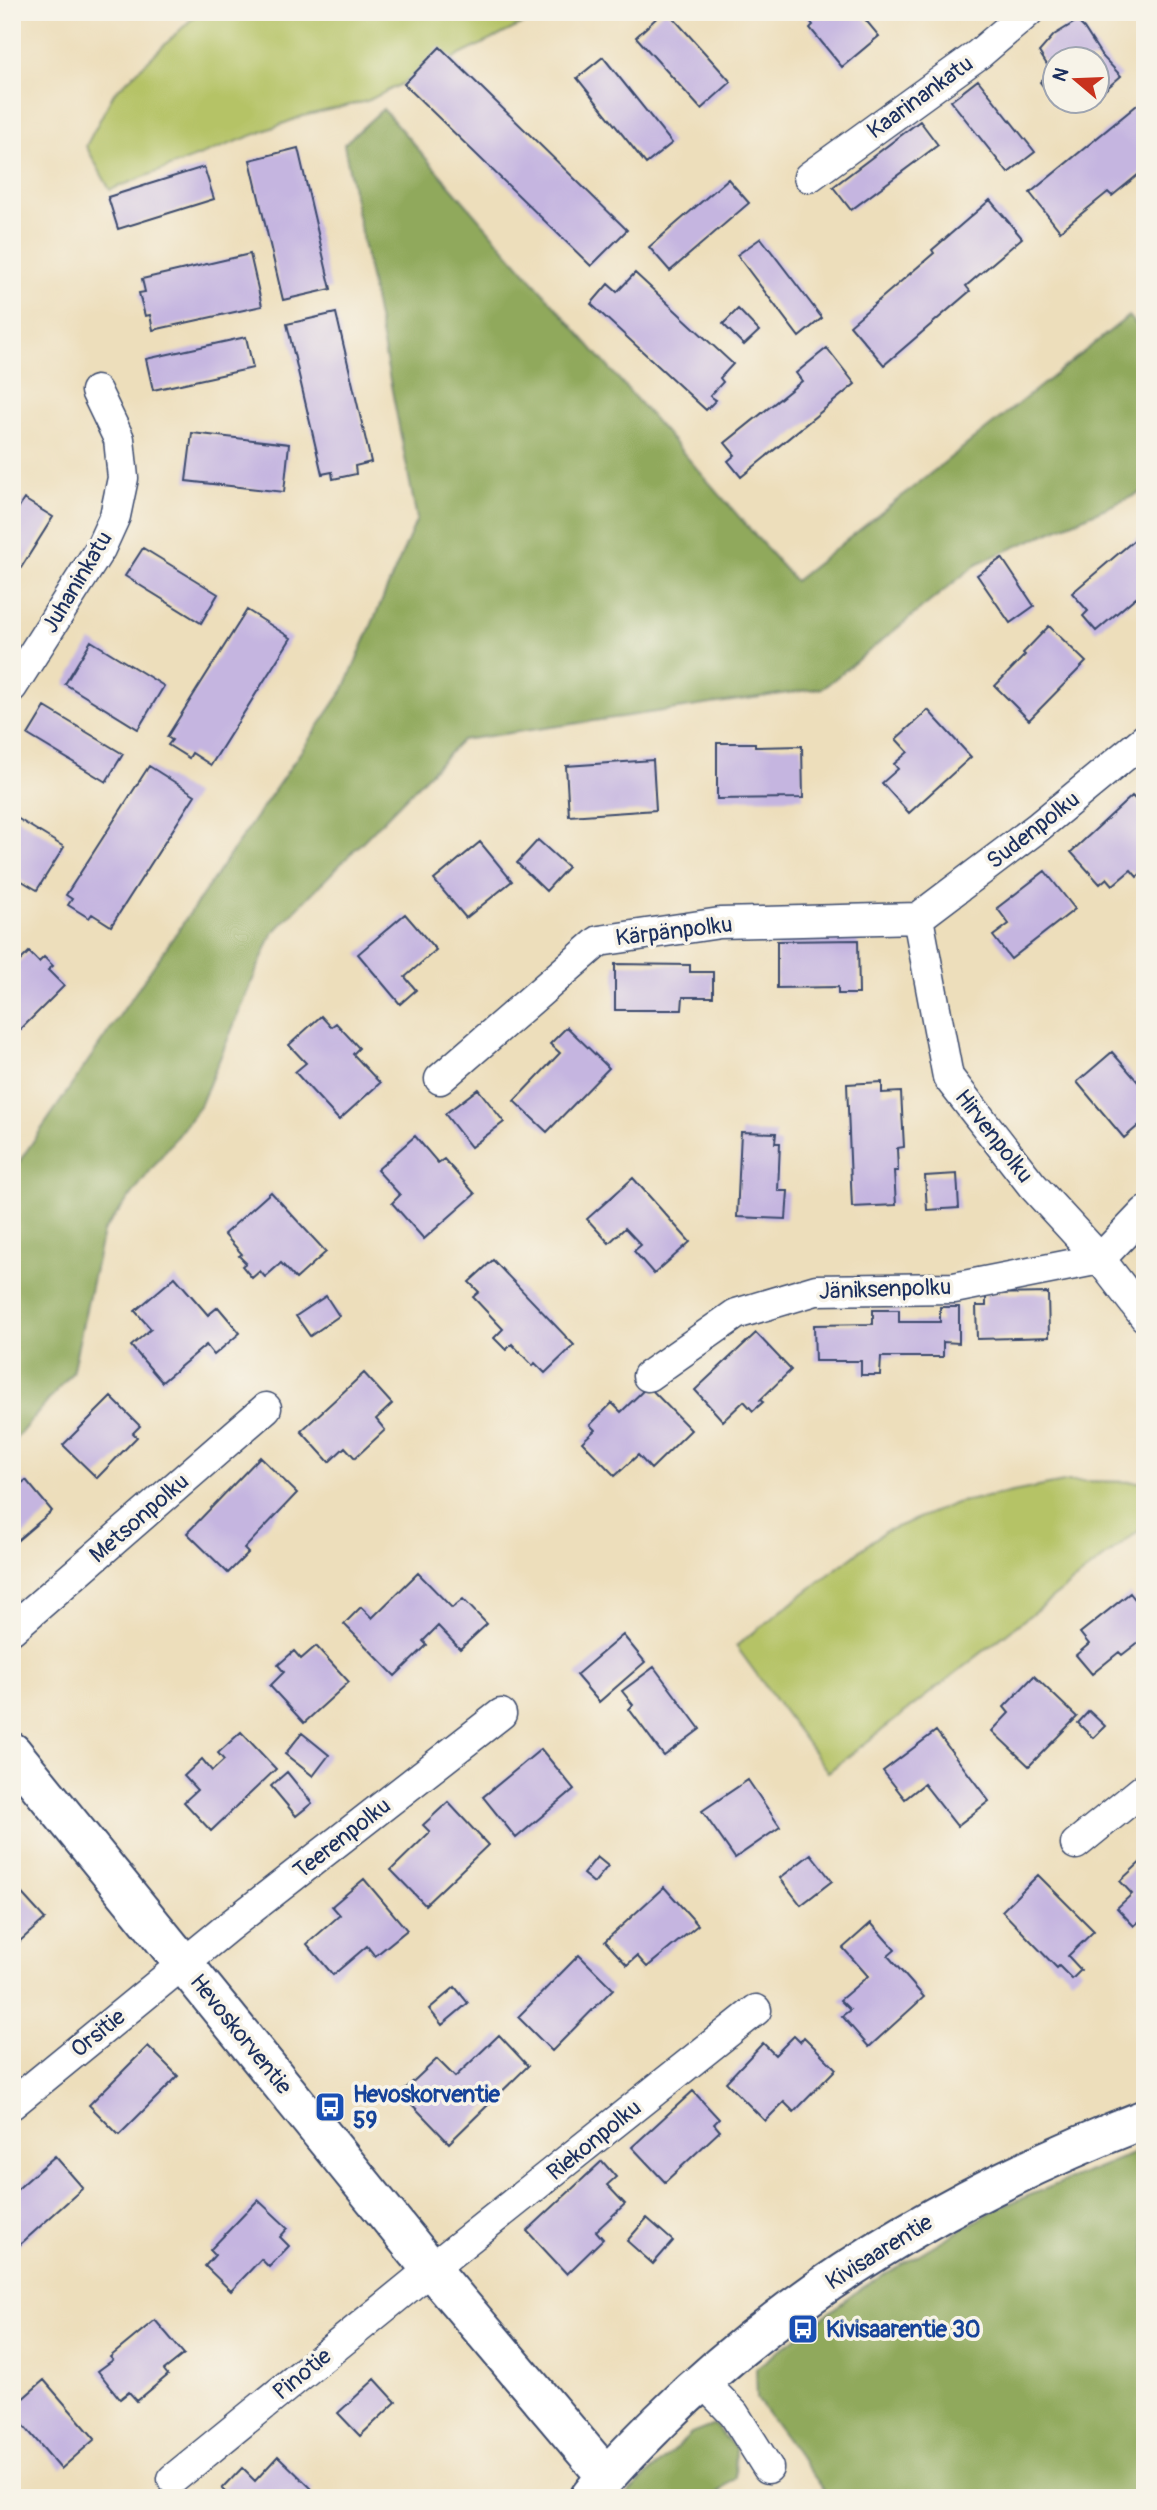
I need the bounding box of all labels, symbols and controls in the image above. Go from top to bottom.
north arrow [1042,46,1112,116]
street label: Kaarinankatu [861,49,979,145]
text: N [1047,65,1074,85]
street label: Juhaninkatu [35,526,119,638]
street label: Sudenpolku [981,785,1085,875]
street label: Kärpänpolku [614,909,734,953]
street label: Hirvenpolku [948,1083,1040,1189]
street label: Jäniksenpolku [818,1272,952,1306]
street label: Metsonpolku [83,1467,195,1569]
street label: Teerenpolku [288,1791,396,1885]
street label: Hevoskorventie [184,1968,299,2101]
street label: Orsitie [65,2002,132,2064]
place label: Hevoskorventie 59 [353,2080,500,2135]
bus stop icon: Hevoskorventie 59 [313,2090,347,2124]
street label: Riekonpolku [541,2093,647,2187]
street label: Kivisaarentie [820,2207,939,2296]
bus stop icon: Kivisaarentie 30 [786,2312,820,2346]
place label: Kivisaarentie 30 [826,2315,980,2344]
street label: Pinotie [267,2341,338,2406]

